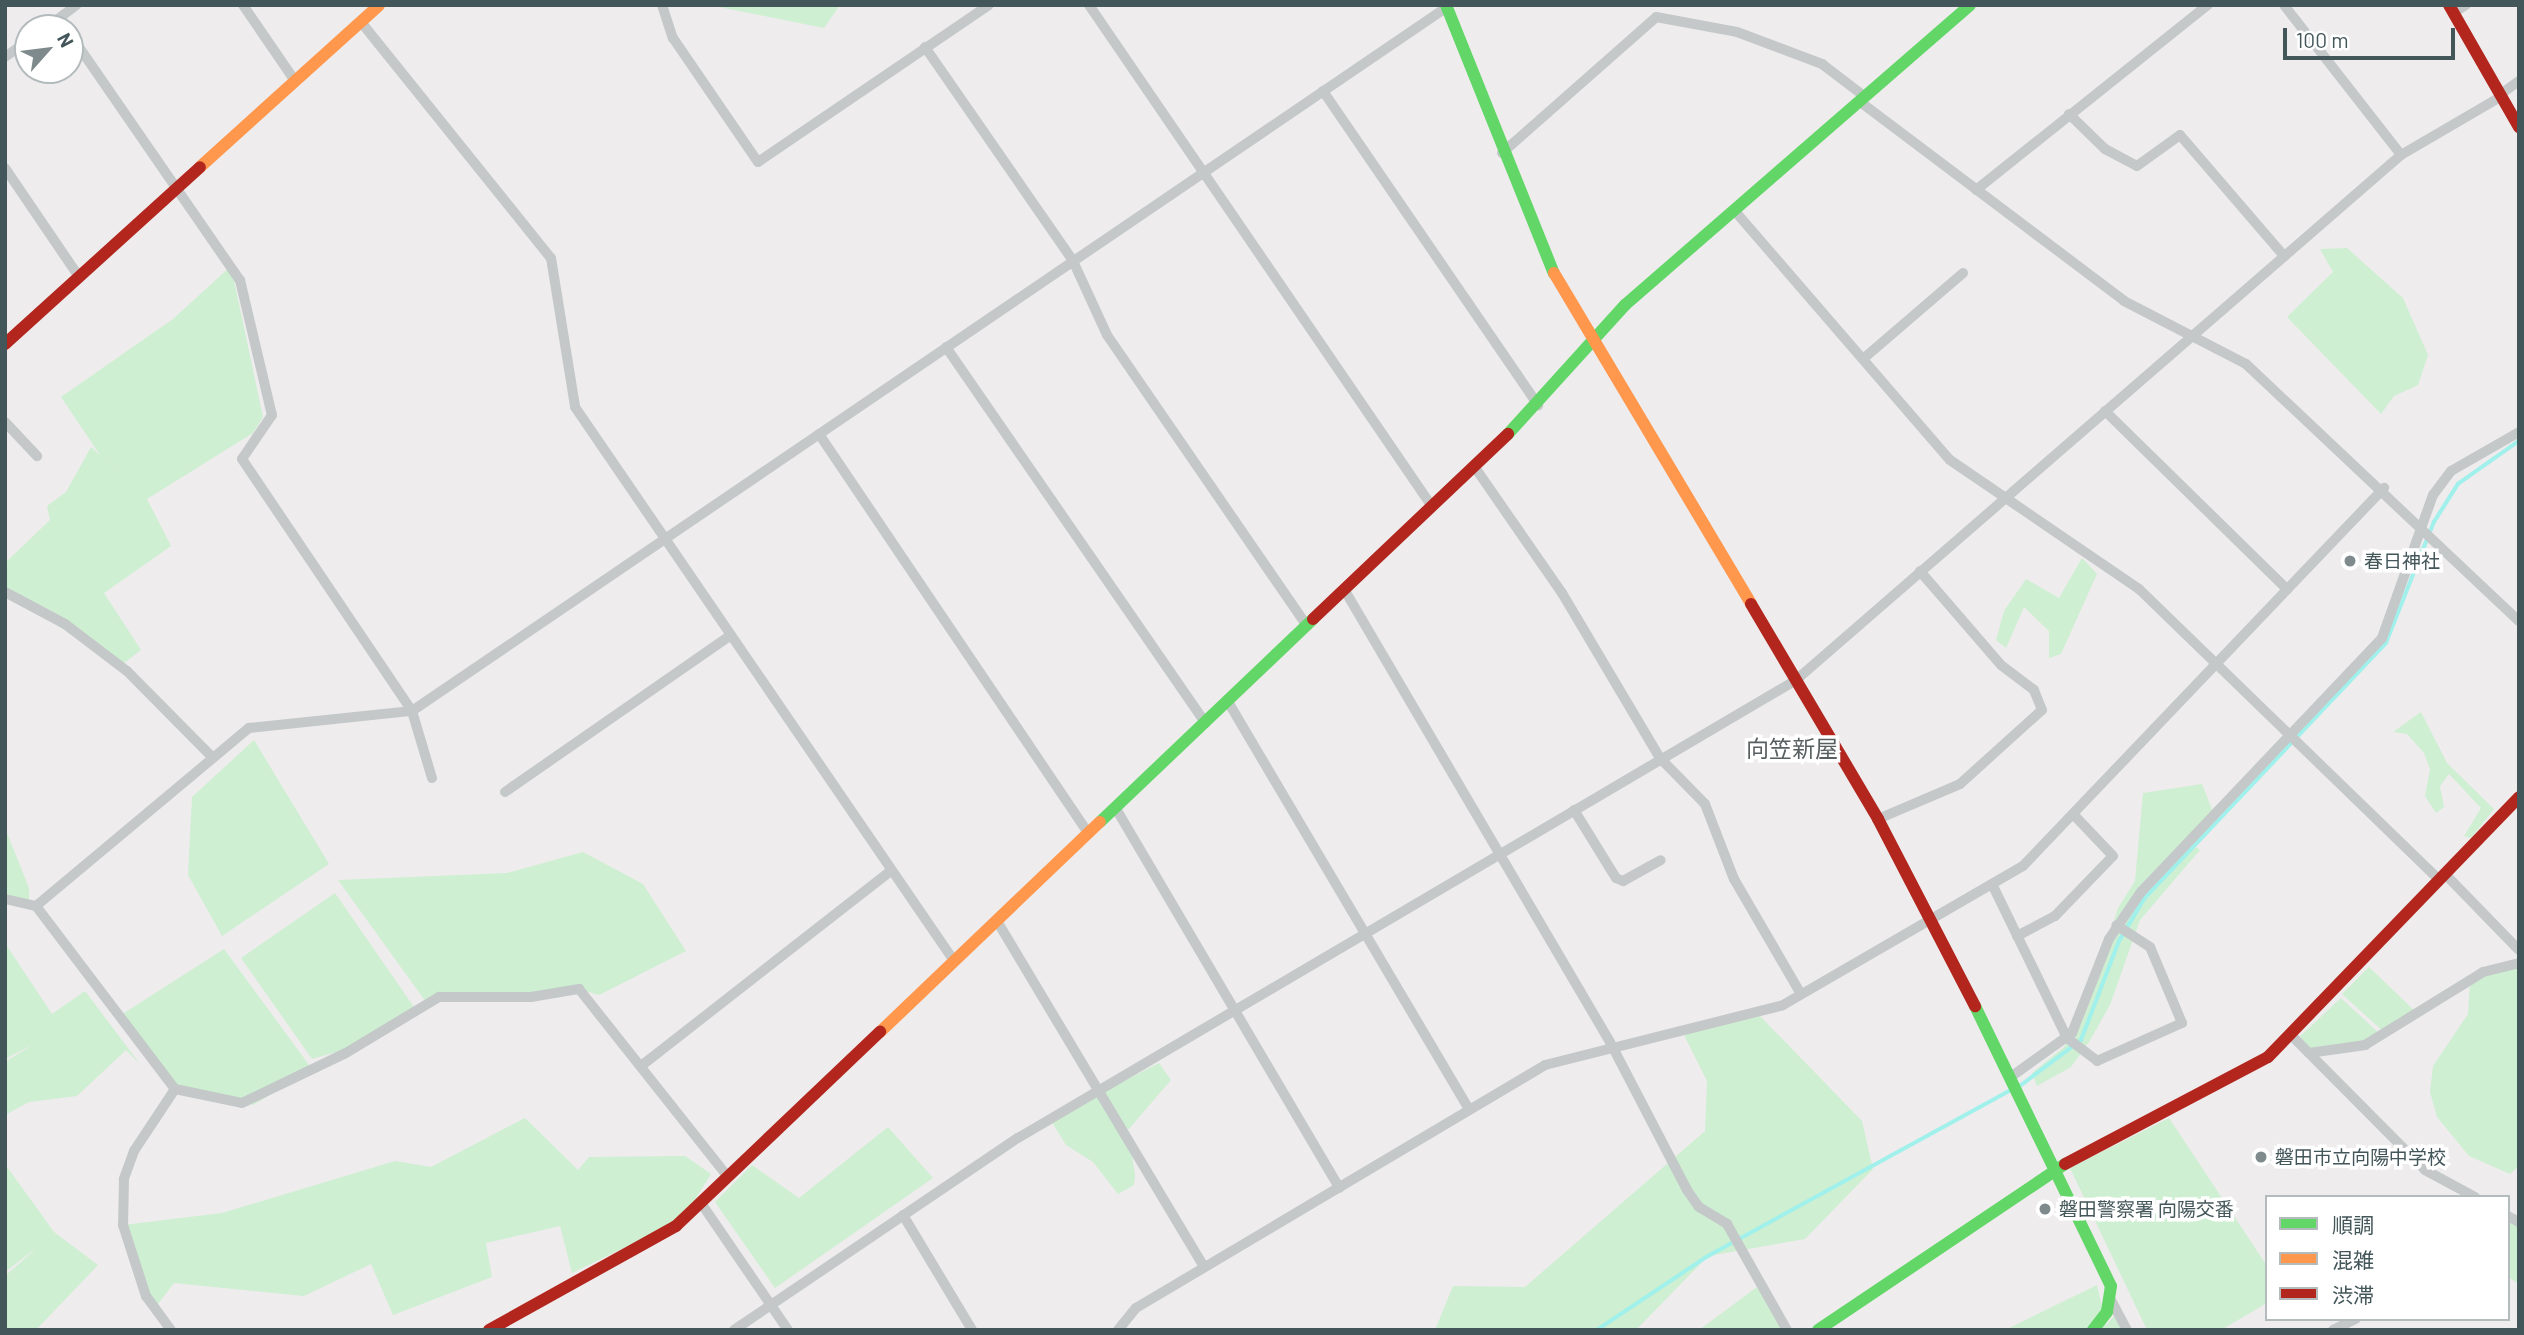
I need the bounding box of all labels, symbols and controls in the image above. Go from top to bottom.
north arrow [14,14,84,84]
scale bar [2286,14,2458,58]
text: 100 m [2296,27,2349,52]
text: N [53,29,79,51]
place label: 春日神社 [2364,550,2440,572]
marker: 春日神社 [2342,553,2358,569]
district label: 向笠新屋 [1746,734,1838,762]
place label: 磐田市立向陽中学校 [2275,1146,2446,1168]
marker: 磐田市立向陽中学校 [2253,1149,2269,1165]
legend [2265,1195,2510,1321]
place label: 磐田警察署 向陽交番 [2059,1198,2234,1220]
marker: 磐田警察署 向陽交番 [2037,1201,2053,1217]
text: 順調 [2332,1212,2374,1237]
text: 混雑 [2332,1247,2374,1272]
text: 渋滞 [2332,1282,2374,1307]

